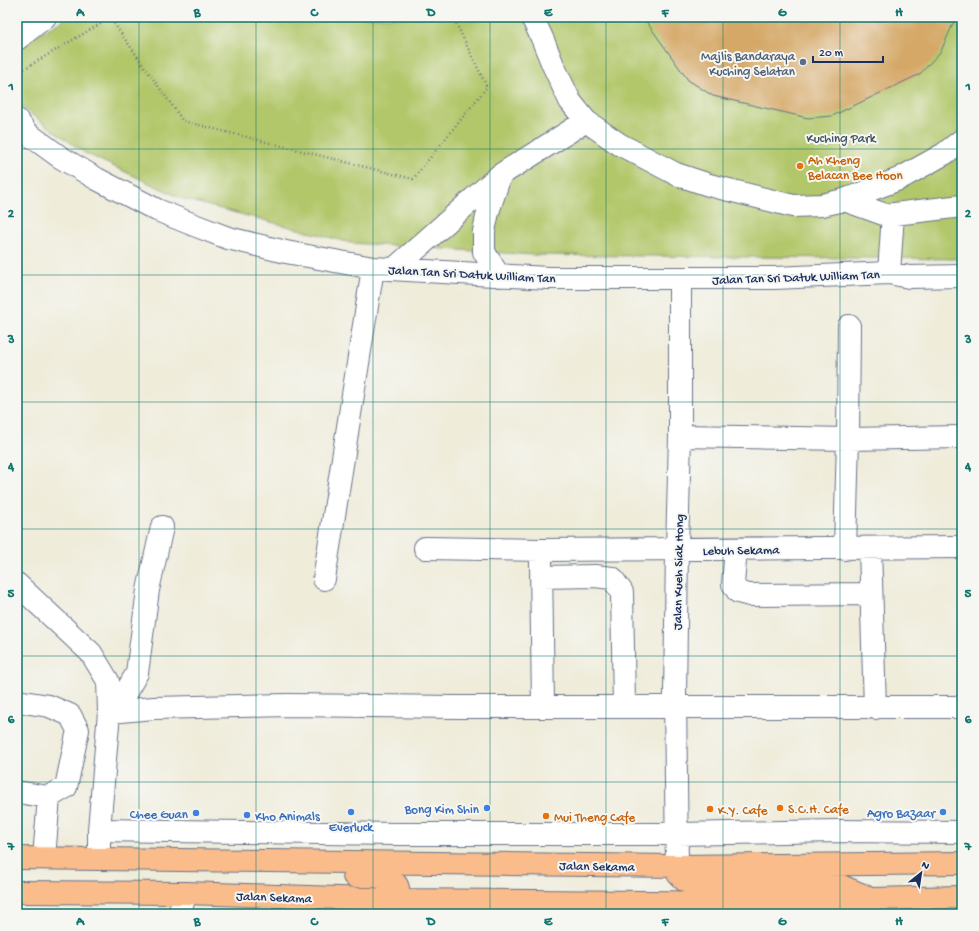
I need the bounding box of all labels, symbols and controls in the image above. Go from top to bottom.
text: A [75,6,85,21]
text: B [193,6,202,21]
text: C [309,6,319,21]
text: D [426,6,436,21]
text: E [544,6,553,21]
text: F [661,6,670,21]
text: G [778,6,787,21]
text: H [895,6,903,21]
scale bar [813,38,883,64]
text: 20 m [819,47,844,61]
place label: Majlis Bandaraya Kuching Selatan [701,50,796,80]
marker: Majlis Bandaraya Kuching Selatan [798,57,808,67]
text: 1 [7,80,14,95]
text: 1 [964,80,971,95]
park label: Kuching Park [807,132,877,147]
place label: Ah Kheng Belacan Bee Hoon [807,154,903,184]
marker: Ah Kheng Belacan Bee Hoon [795,161,805,171]
text: 2 [8,207,15,222]
text: 2 [965,207,972,222]
street label: Jalan Tan Sri Datuk William Tan [388,264,557,287]
street label: Jalan Tan Sri Datuk William Tan [712,268,881,289]
text: 3 [7,333,15,348]
text: 3 [964,333,972,348]
text: 4 [7,460,15,475]
text: 4 [964,460,972,475]
street label: Jalan Kueh Siak Hong [671,514,688,630]
street label: Lebuh Sekama [703,543,780,560]
text: 5 [8,587,15,602]
text: 5 [965,587,972,602]
text: 6 [8,713,15,728]
text: 6 [965,713,972,728]
place label: Bong Kim Shin [404,803,480,818]
marker: Bong Kim Shin [482,803,492,813]
marker: S.C.H. Cafe [775,803,785,813]
place label: S.C.H. Cafe [788,803,849,818]
marker: K.Y. Cafe [705,804,715,814]
place label: K.Y. Cafe [718,804,768,819]
marker: Everluck [346,807,356,817]
place label: Agro Bazaar [867,807,936,822]
marker: Agro Bazaar [938,807,948,817]
place label: Chee Guan [130,808,189,823]
marker: Chee Guan [191,808,201,818]
marker: Kho Animals [242,810,252,820]
place label: Kho Animals [255,810,321,825]
marker: Mui Theng Cafe [541,811,551,821]
place label: Mui Theng Cafe [554,811,636,826]
place label: Everluck [329,821,374,836]
text: 7 [7,840,16,855]
text: 7 [964,840,973,855]
north arrow [901,853,941,893]
street label: Jalan Sekama [559,859,636,876]
text: N [919,859,931,873]
street label: Jalan Sekama [236,890,313,907]
text: A [75,915,85,930]
text: B [193,915,202,930]
text: C [309,915,319,930]
text: D [426,915,436,930]
text: E [544,915,553,930]
text: F [661,915,670,930]
text: G [778,915,787,930]
text: H [895,915,903,930]

